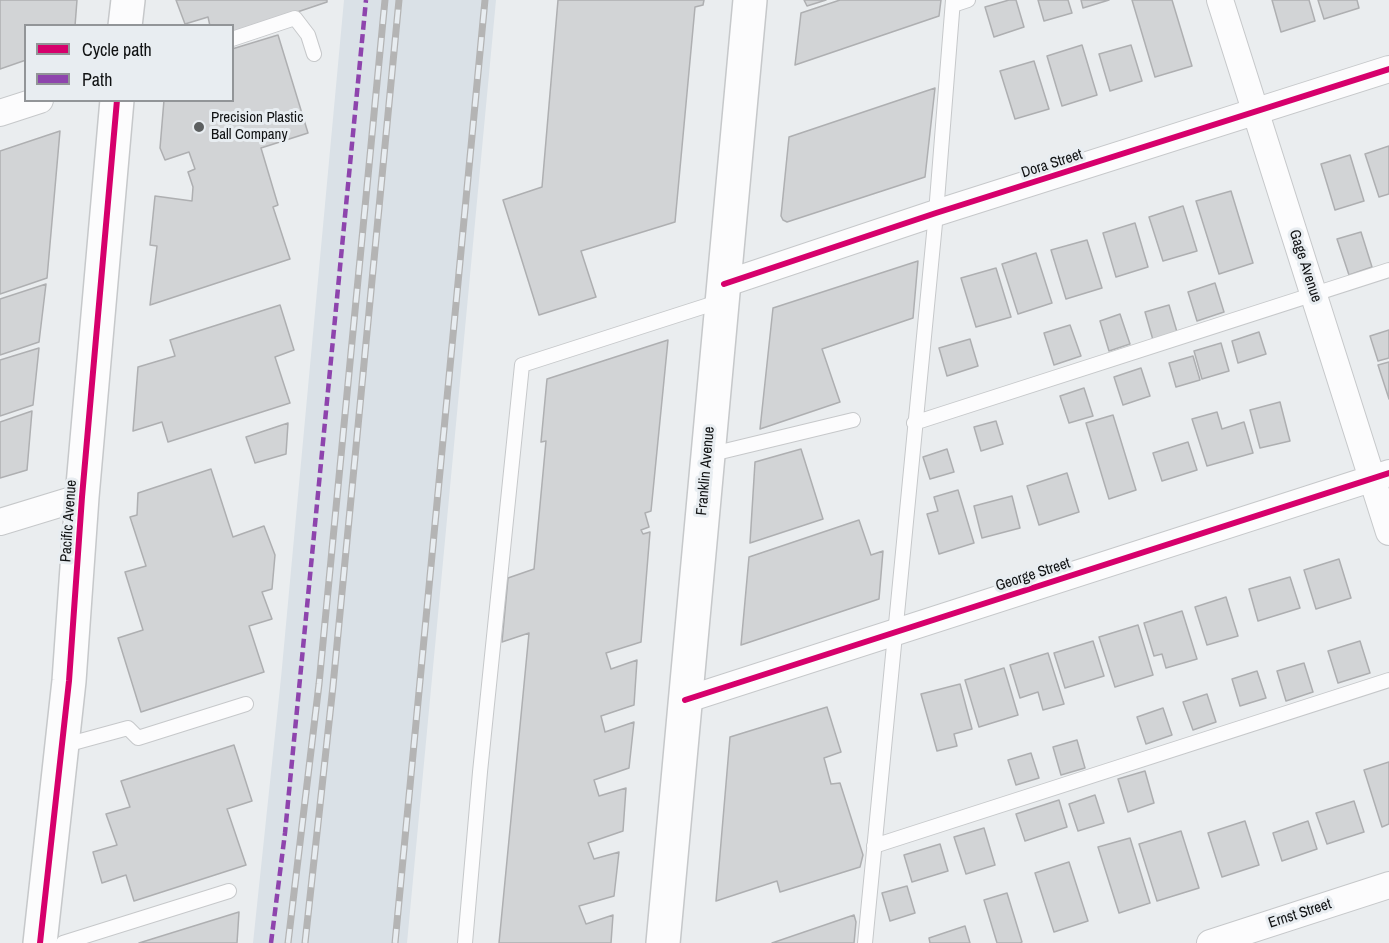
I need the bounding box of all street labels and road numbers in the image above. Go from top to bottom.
street label: Dora Street [1019,146,1085,182]
street label: Gage Avenue [1285,228,1325,304]
street label: Franklin Avenue [693,426,719,516]
street label: Pacific Avenue [57,479,81,563]
street label: George Street [993,555,1073,595]
street label: Ernst Street [1266,895,1334,933]

